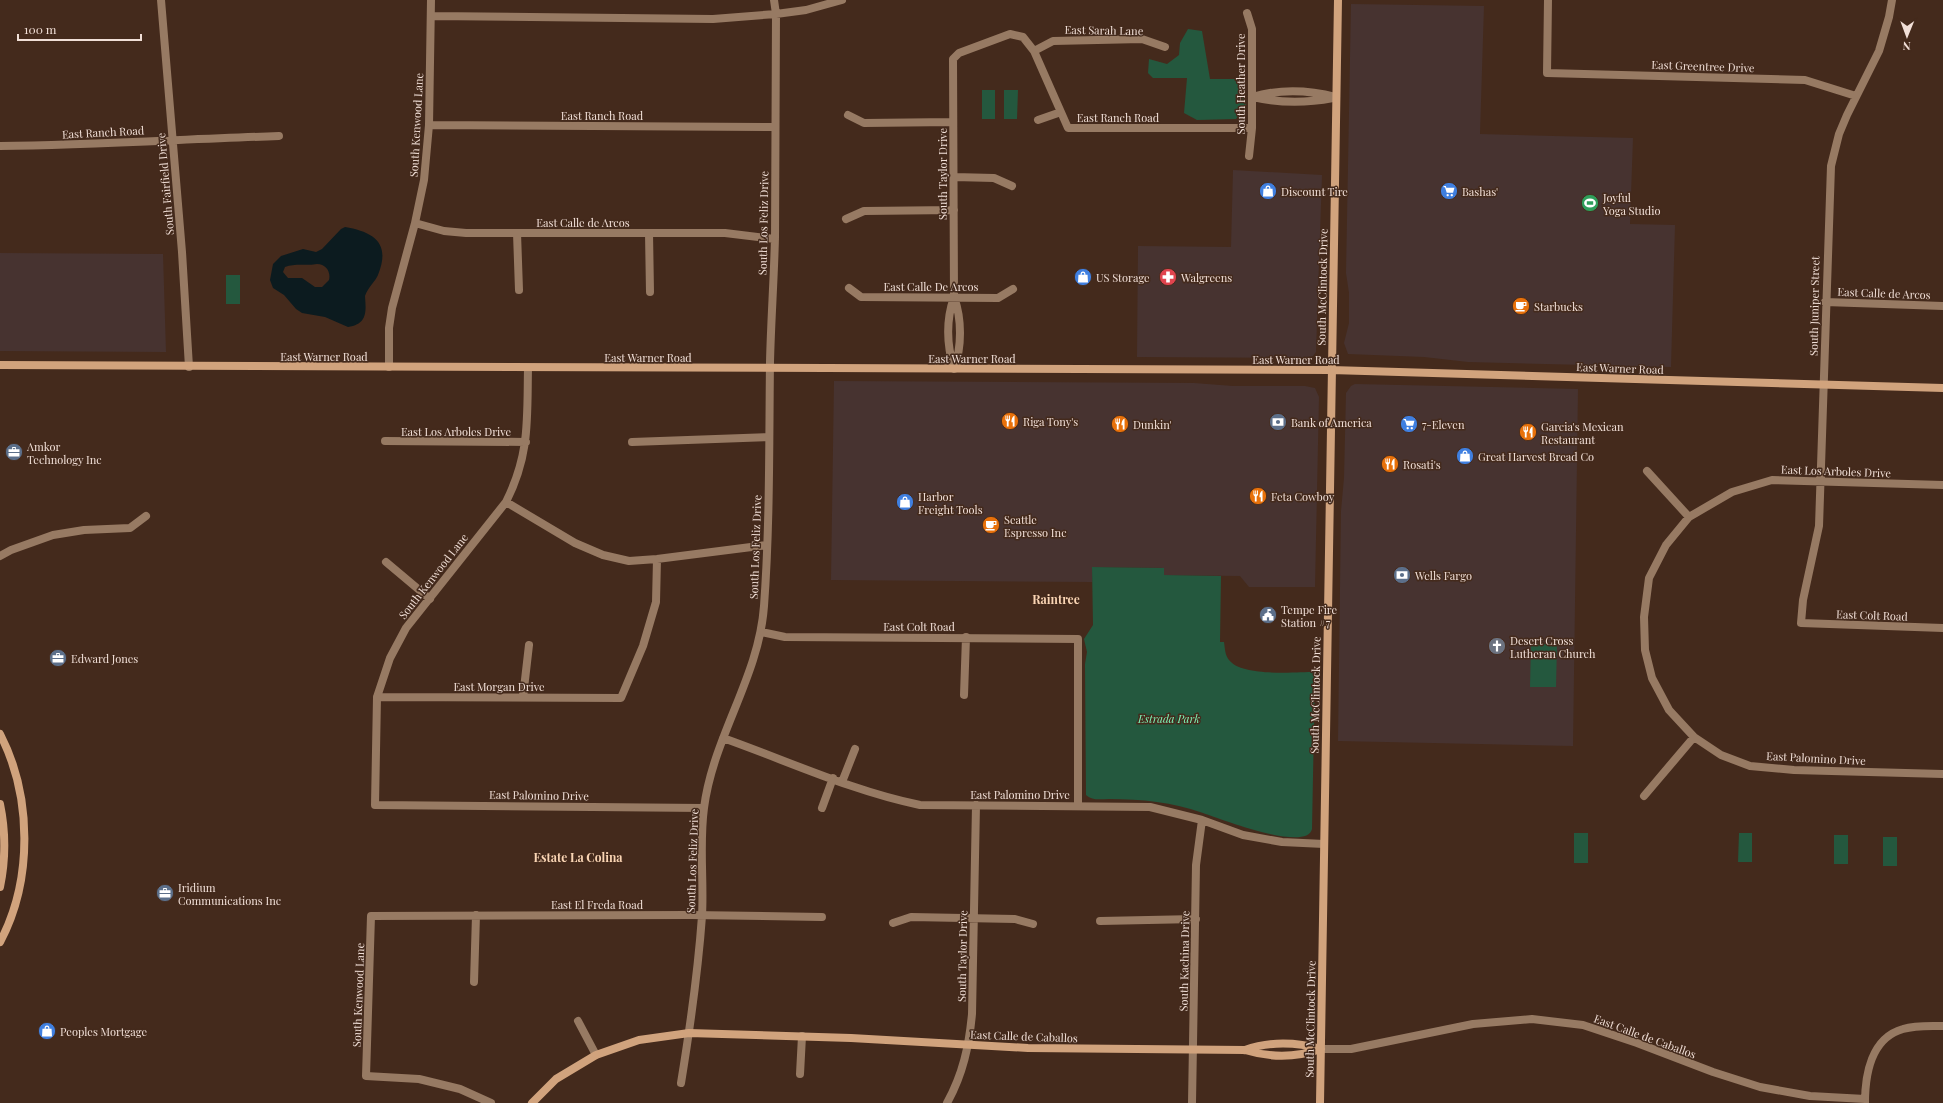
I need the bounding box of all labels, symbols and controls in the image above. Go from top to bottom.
scale bar [18,16,141,42]
north arrow [1887,16,1927,56]
text: 100 m [24,21,57,37]
street label: East Sarah Lane [1065,22,1144,38]
street label: South Heather Drive [1233,33,1248,134]
text: N [1903,39,1911,54]
street label: East Greentree Drive [1651,57,1755,75]
street label: South Kenwood Lane [406,72,426,177]
street label: East Ranch Road [561,108,644,123]
street label: East Ranch Road [1077,110,1160,125]
street label: East Ranch Road [62,122,145,142]
street label: South Taylor Drive [935,128,950,220]
street label: South Fairfield Drive [153,132,177,236]
street label: South Los Feliz Drive [755,170,771,275]
shop icon: Discount Tire [1258,181,1278,201]
supermarket icon: Bashas' [1439,181,1459,201]
place label: Discount Tire [1281,184,1348,199]
place label: Bashas' [1462,184,1498,199]
place label: Joyful Yoga Studio [1602,190,1660,218]
sports icon: Joyful Yoga Studio [1580,193,1600,213]
street label: East Calle de Arcos [536,215,630,230]
street label: South McClintock Drive [1313,228,1331,346]
street label: South Juniper Street [1806,256,1822,356]
shop icon: US Storage [1073,267,1093,287]
pharmacy icon: Walgreens [1158,267,1178,287]
place label: US Storage [1096,270,1150,285]
place label: Walgreens [1180,270,1232,285]
street label: East Calle De Arcos [884,279,979,294]
street label: East Calle de Arcos [1837,284,1931,302]
cafe icon: Starbucks [1511,296,1531,316]
place label: Starbucks [1534,299,1583,314]
street label: East Warner Road [280,349,368,364]
street label: East Warner Road [604,350,692,365]
street label: East Warner Road [928,351,1016,366]
street label: East Warner Road [1252,352,1340,367]
street label: East Warner Road [1576,359,1665,377]
restaurant icon: Riga Tony's [1000,411,1020,431]
bank icon: Bank of America [1268,412,1288,432]
place label: Riga Tony's [1023,414,1078,429]
restaurant icon: Dunkin' [1110,414,1130,434]
supermarket icon: 7-Eleven [1399,414,1419,434]
place label: Bank of America [1291,415,1372,430]
place label: Dunkin' [1133,417,1172,432]
place label: 7-Eleven [1422,417,1465,432]
place label: Garcia's Mexican Restaurant [1541,419,1624,447]
restaurant icon: Garcia's Mexican Restaurant [1518,422,1538,442]
street label: East Los Arboles Drive [401,424,512,439]
place label: Amkor Technology Inc [26,439,102,467]
office icon: Amkor Technology Inc [4,442,24,462]
shop icon: Great Harvest Bread Co [1455,446,1475,466]
place label: Great Harvest Bread Co [1478,449,1594,464]
restaurant icon: Rosati's [1380,454,1400,474]
place label: Rosati's [1403,457,1441,472]
street label: East Los Arboles Drive [1781,462,1892,480]
restaurant icon: Feta Cowboy [1248,486,1268,506]
place label: Harbor Freight Tools [918,489,983,517]
place label: Feta Cowboy [1271,489,1335,504]
shop icon: Harbor Freight Tools [895,492,915,512]
street label: South Los Feliz Drive [746,494,764,599]
place label: Seattle Espresso Inc [1004,512,1067,540]
cafe icon: Seattle Espresso Inc [981,515,1001,535]
street label: South Kenwood Lane [395,530,471,622]
bank icon: Wells Fargo [1392,565,1412,585]
place label: Wells Fargo [1414,568,1472,583]
district label: Raintree [1032,591,1080,607]
place label: Tempe Fire Station #7 [1281,602,1338,630]
public building icon: Tempe Fire Station #7 [1258,605,1278,625]
street label: East Colt Road [1836,606,1909,624]
street label: East Colt Road [883,619,955,634]
place label: Desert Cross Lutheran Church [1510,633,1596,661]
street label: South McClintock Drive [1306,636,1324,754]
church icon: Desert Cross Lutheran Church [1487,636,1507,656]
office icon: Edward Jones [48,648,68,668]
place label: Edward Jones [71,651,138,666]
street label: East Morgan Drive [453,679,545,694]
park label: Estrada Park [1137,711,1200,726]
street label: East Palomino Drive [1766,748,1867,768]
street label: East Palomino Drive [489,787,589,803]
street label: East Palomino Drive [970,787,1070,802]
street label: South Los Feliz Drive [683,808,701,913]
district label: Estate La Colina [533,849,623,865]
place label: Iridium Communications Inc [178,880,281,908]
office icon: Iridium Communications Inc [155,883,175,903]
street label: East El Freda Road [551,897,644,912]
street label: South Taylor Drive [954,909,970,1002]
street label: South Kachina Drive [1176,910,1192,1011]
street label: South Kenwood Lane [349,942,367,1047]
street label: South McClintock Drive [1301,960,1319,1078]
street label: East Calle de Caballos [1592,1011,1698,1061]
shop icon: Peoples Mortgage [37,1021,57,1041]
place label: Peoples Mortgage [60,1024,147,1039]
street label: East Calle de Caballos [970,1027,1078,1045]

